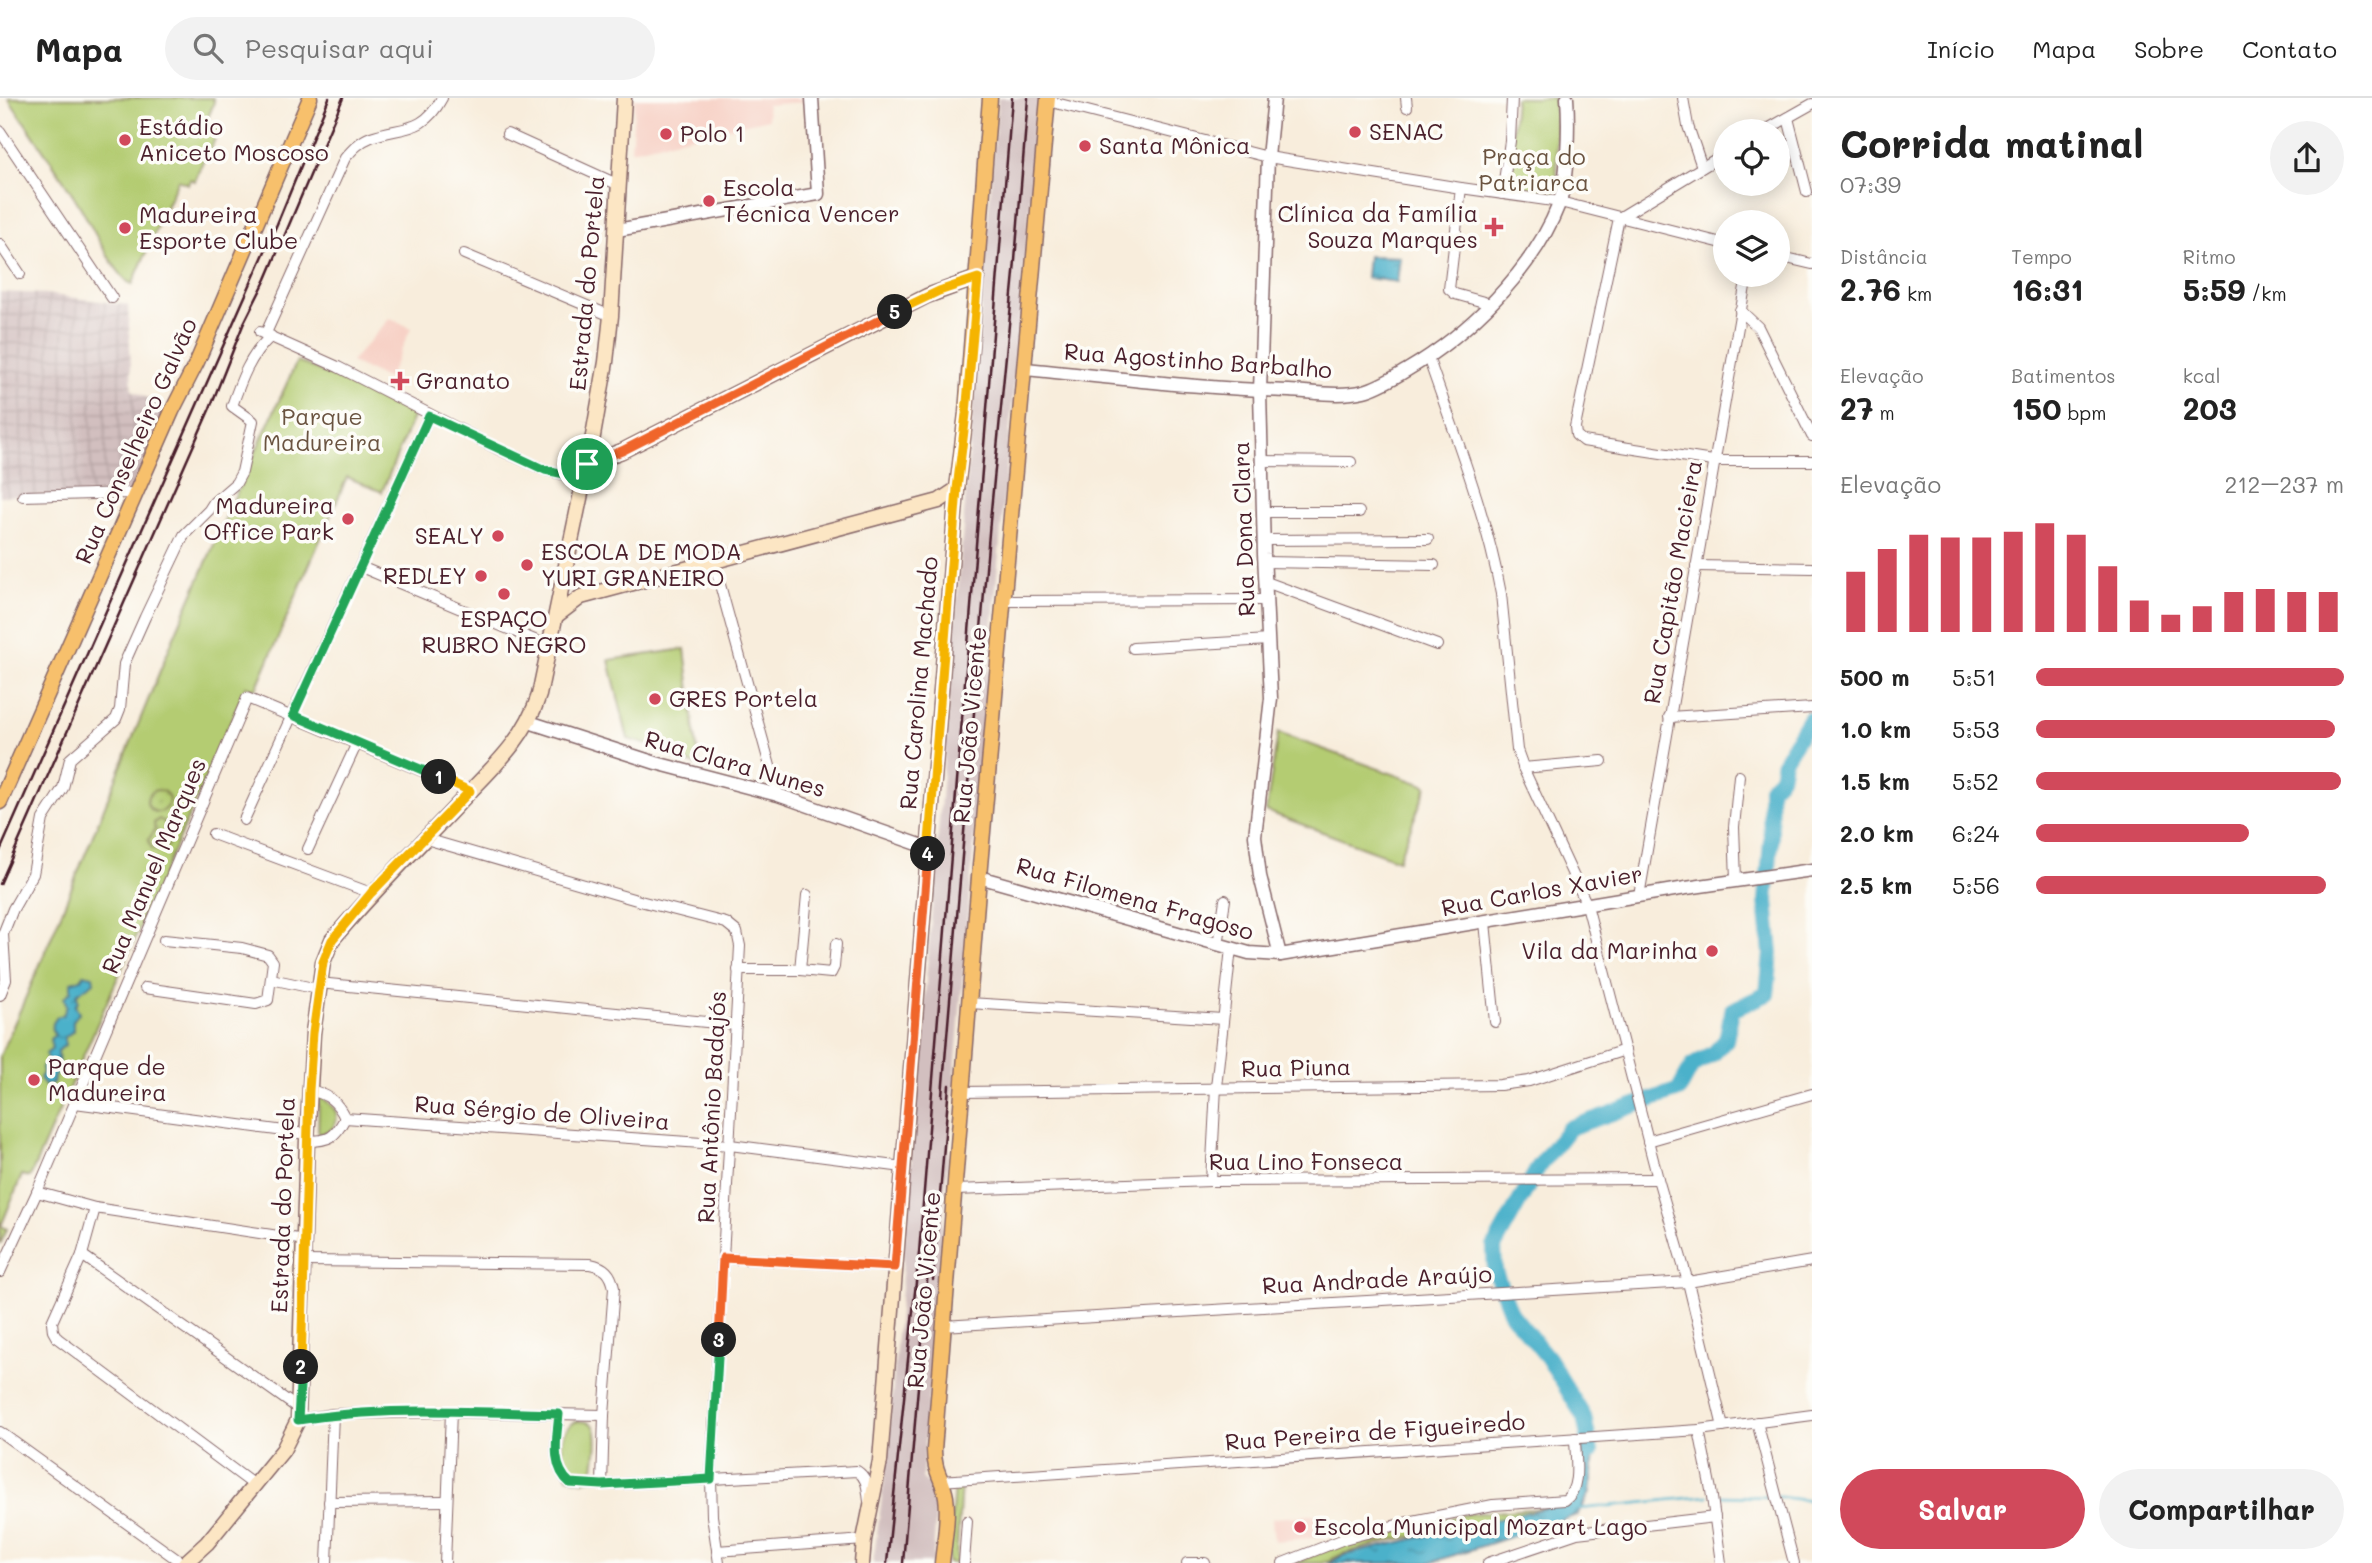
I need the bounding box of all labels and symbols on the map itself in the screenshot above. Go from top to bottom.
place label: Estádio Aniceto Moscoso [139,111,329,167]
place label: SENAC [1369,116,1443,146]
place label: Polo 1 [680,118,745,148]
marker: SENAC [1347,124,1363,140]
marker: Polo 1 [658,126,674,142]
place label: Santa Mônica [1099,130,1250,160]
marker: Estádio Aniceto Moscoso [117,132,133,148]
marker: Santa Mônica [1077,138,1093,154]
park label: Praça do Patriarca [1479,141,1589,197]
place label: Escola Técnica Vencer [723,172,900,228]
street label: Estrada do Portela [562,174,610,392]
marker: Escola Técnica Vencer [701,193,717,209]
place label: Clínica da Família Souza Marques [1277,198,1478,254]
place label: Madureira Esporte Clube [139,199,298,255]
marker: Clínica da Família Souza Marques [1484,217,1504,237]
marker: Madureira Esporte Clube [117,220,133,236]
pin: 5 [878,294,912,330]
street label: Rua Conselheiro Galvão [67,313,203,568]
street label: Rua Agostinho Barbalho [1063,336,1333,384]
place label: Granato [416,365,510,395]
marker: Granato [390,371,410,391]
park label: Parque Madureira [263,401,381,457]
pin [557,434,617,494]
street label: Rua Dona Clara [1225,441,1261,617]
street label: Rua Capitão Macieira [1636,458,1708,706]
place label: Madureira Office Park [204,490,334,546]
marker: Madureira Office Park [340,511,356,527]
place label: SEALY [415,520,484,550]
marker: SEALY [490,528,506,544]
place label: ESCOLA DE MODA YURI GRANEIRO [541,536,742,592]
street label: Rua Carolina Machado [892,555,944,811]
marker: ESCOLA DE MODA YURI GRANEIRO [519,557,535,573]
place label: REDLEY [383,560,467,590]
marker: REDLEY [473,568,489,584]
marker: ESPAÇO RUBRO NEGRO [496,586,512,602]
place label: ESPAÇO RUBRO NEGRO [422,603,586,659]
street label: Rua João Vicente [945,625,993,824]
place label: GRES Portela [669,683,818,713]
marker: GRES Portela [647,691,663,707]
street label: Rua Clara Nunes [642,723,829,803]
street label: Rua Manuel Marques [94,753,212,978]
pin: 1 [422,760,457,794]
pin: 4 [911,836,946,872]
street label: Rua Filomena Fragoso [1013,850,1258,946]
street label: Rua Carlos Xavier [1439,858,1645,922]
place label: Vila da Marinha [1521,935,1698,965]
marker: Vila da Marinha [1704,943,1720,959]
street label: Rua Antônio Badajós [690,990,732,1224]
place label: Parque de Madureira [48,1051,167,1107]
street label: Rua Piuna [1241,1051,1351,1083]
marker: Parque de Madureira [26,1072,42,1088]
street label: Rua Sérgio de Oliveira [414,1088,671,1136]
street label: Estrada do Portela [263,1097,301,1313]
street label: Rua Lino Fonseca [1209,1146,1403,1176]
street label: Rua João Vicente [899,1190,947,1389]
street label: Rua Andrade Araújo [1261,1258,1493,1300]
pin: 3 [702,1322,736,1358]
pin: 2 [284,1350,318,1384]
street label: Rua Pereira de Figueiredo [1224,1406,1526,1456]
place label: Escola Municipal Mozart Lago [1314,1511,1647,1541]
marker: Escola Municipal Mozart Lago [1292,1519,1308,1535]

